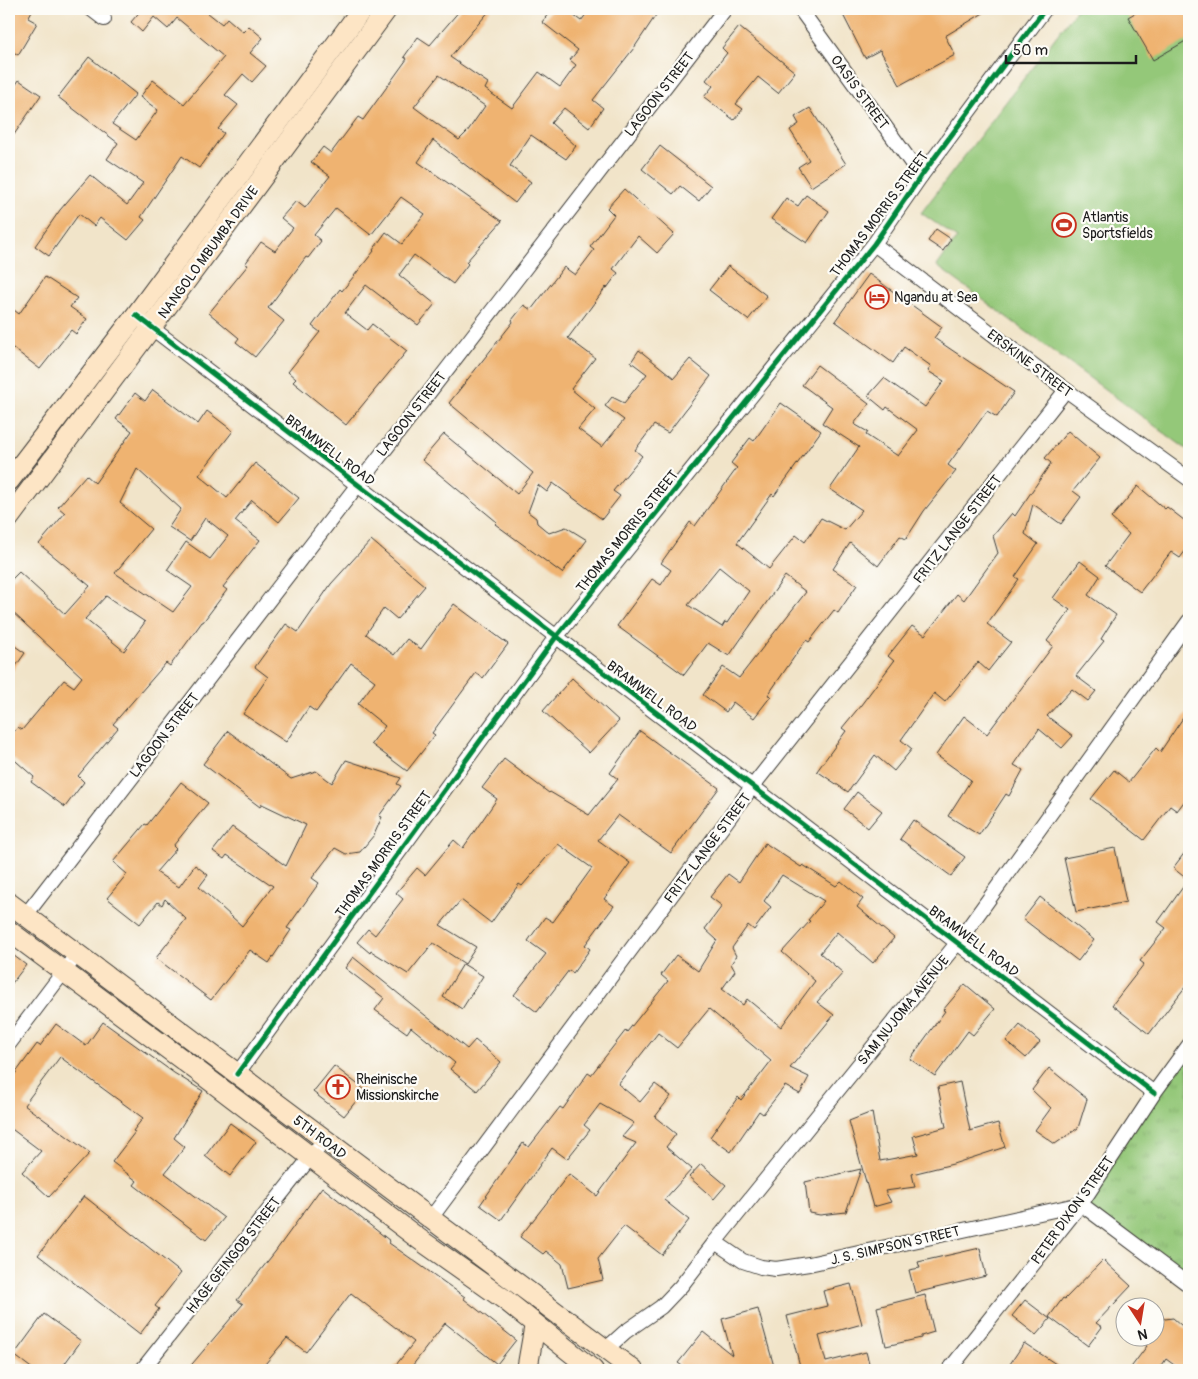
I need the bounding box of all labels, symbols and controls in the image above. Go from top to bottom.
scale bar [1006,32,1136,64]
text: 50 m [1013,41,1048,60]
street label: LAGOON STREET [621,48,698,140]
street label: OASIS STREET [827,52,892,133]
street label: THOMAS MORRIS STREET [827,148,932,280]
street label: NANGOLO MBUMBA DRIVE [155,183,262,322]
place label: Atlantis Sportsfields [1082,209,1153,242]
sports icon: Atlantis Sportsfields [1051,212,1077,238]
hotel icon: Ngandu at Sea [864,284,890,310]
place label: Ngandu at Sea [894,289,978,306]
street label: ERSKINE STREET [984,326,1076,401]
street label: LAGOON STREET [373,368,450,460]
street label: BRAMWELL ROAD [281,411,378,490]
street label: THOMAS MORRIS STREET [573,466,682,596]
street label: FRITZ LANGE STREET [910,471,1005,587]
street label: BRAMWELL ROAD [603,657,700,736]
street label: LAGOON STREET [126,689,203,781]
street label: THOMAS MORRIS STREET [332,787,435,921]
street label: FRITZ LANGE STREET [661,790,754,907]
street label: BRAMWELL ROAD [925,902,1022,981]
street label: SAM NUJOMA AVENUE [854,952,953,1069]
place label: Rheinische Missionskirche [356,1071,439,1104]
church icon: Rheinische Missionskirche [325,1074,351,1100]
street label: 5TH ROAD [290,1112,350,1163]
street label: PETER DIXON STREET [1027,1153,1118,1268]
street label: HAGE GEINGOB STREET [183,1194,284,1317]
street label: J. S. SIMPSON STREET [829,1222,962,1269]
north arrow [1116,1296,1166,1346]
text: N [1136,1325,1149,1344]

